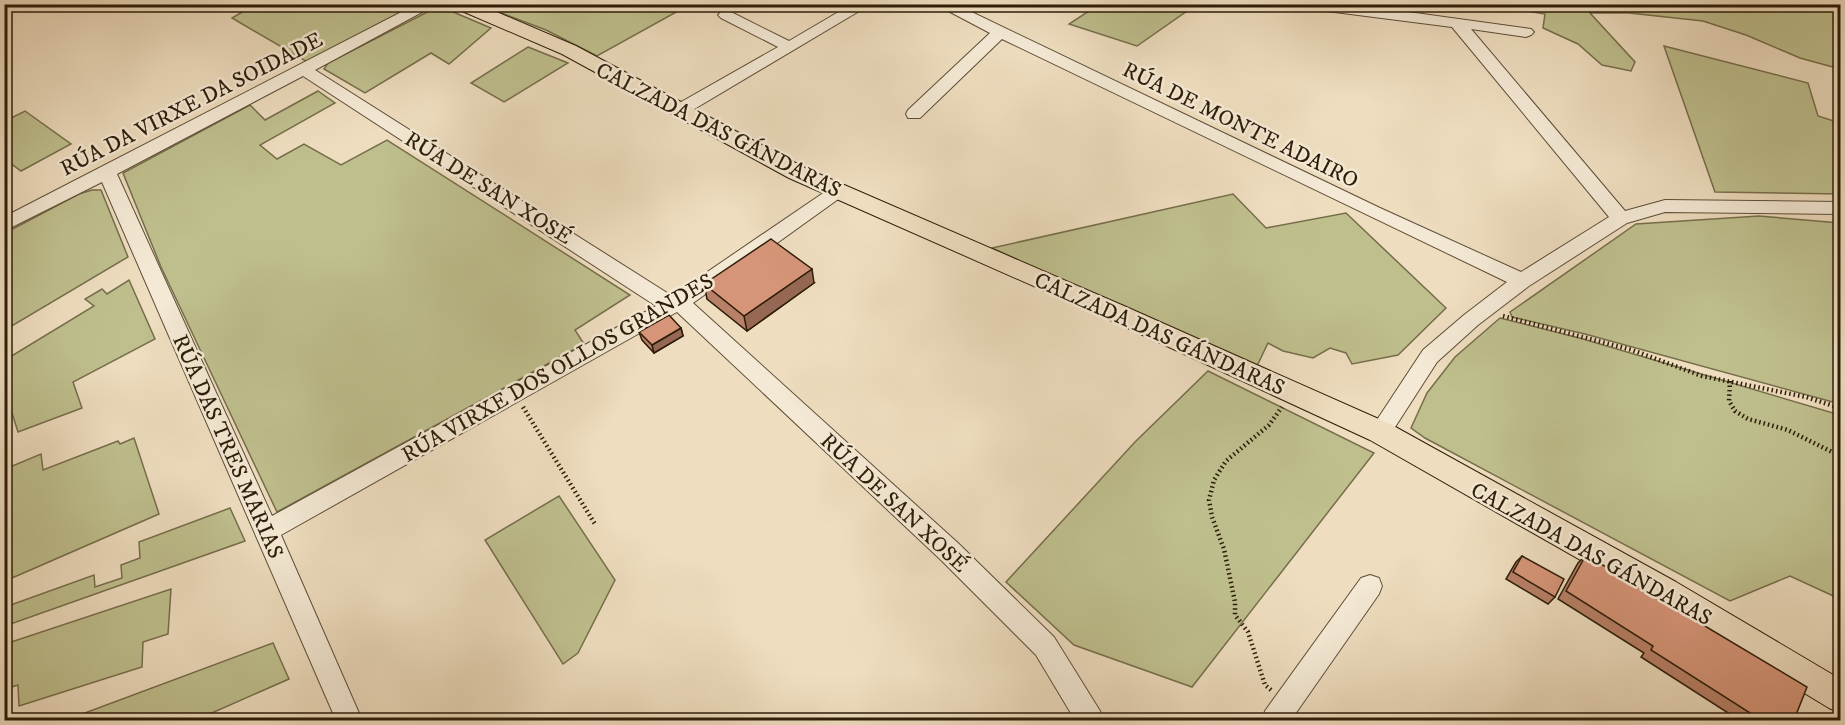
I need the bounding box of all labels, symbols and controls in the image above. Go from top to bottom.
street label: RÚA DA VIRXE DA SOIDADE [55,25,327,182]
street label: RÚA DE MONTE ADAIRO [1118,55,1363,194]
street label: CALZADA DAS GÁNDARAS [591,56,846,204]
street label: RÚA DE SAN XOSÉ [399,125,577,251]
street label: CALZADA DAS GÁNDARAS [1030,266,1289,402]
street label: RÚA VIRXE DOS OLLOS GRANDES [396,267,719,469]
street label: RÚA DAS TRES MARIAS [166,330,290,563]
street label: RÚA DE SAN XOSÉ [814,427,974,579]
street label: CALZADA DAS GÁNDARAS [1466,476,1717,632]

